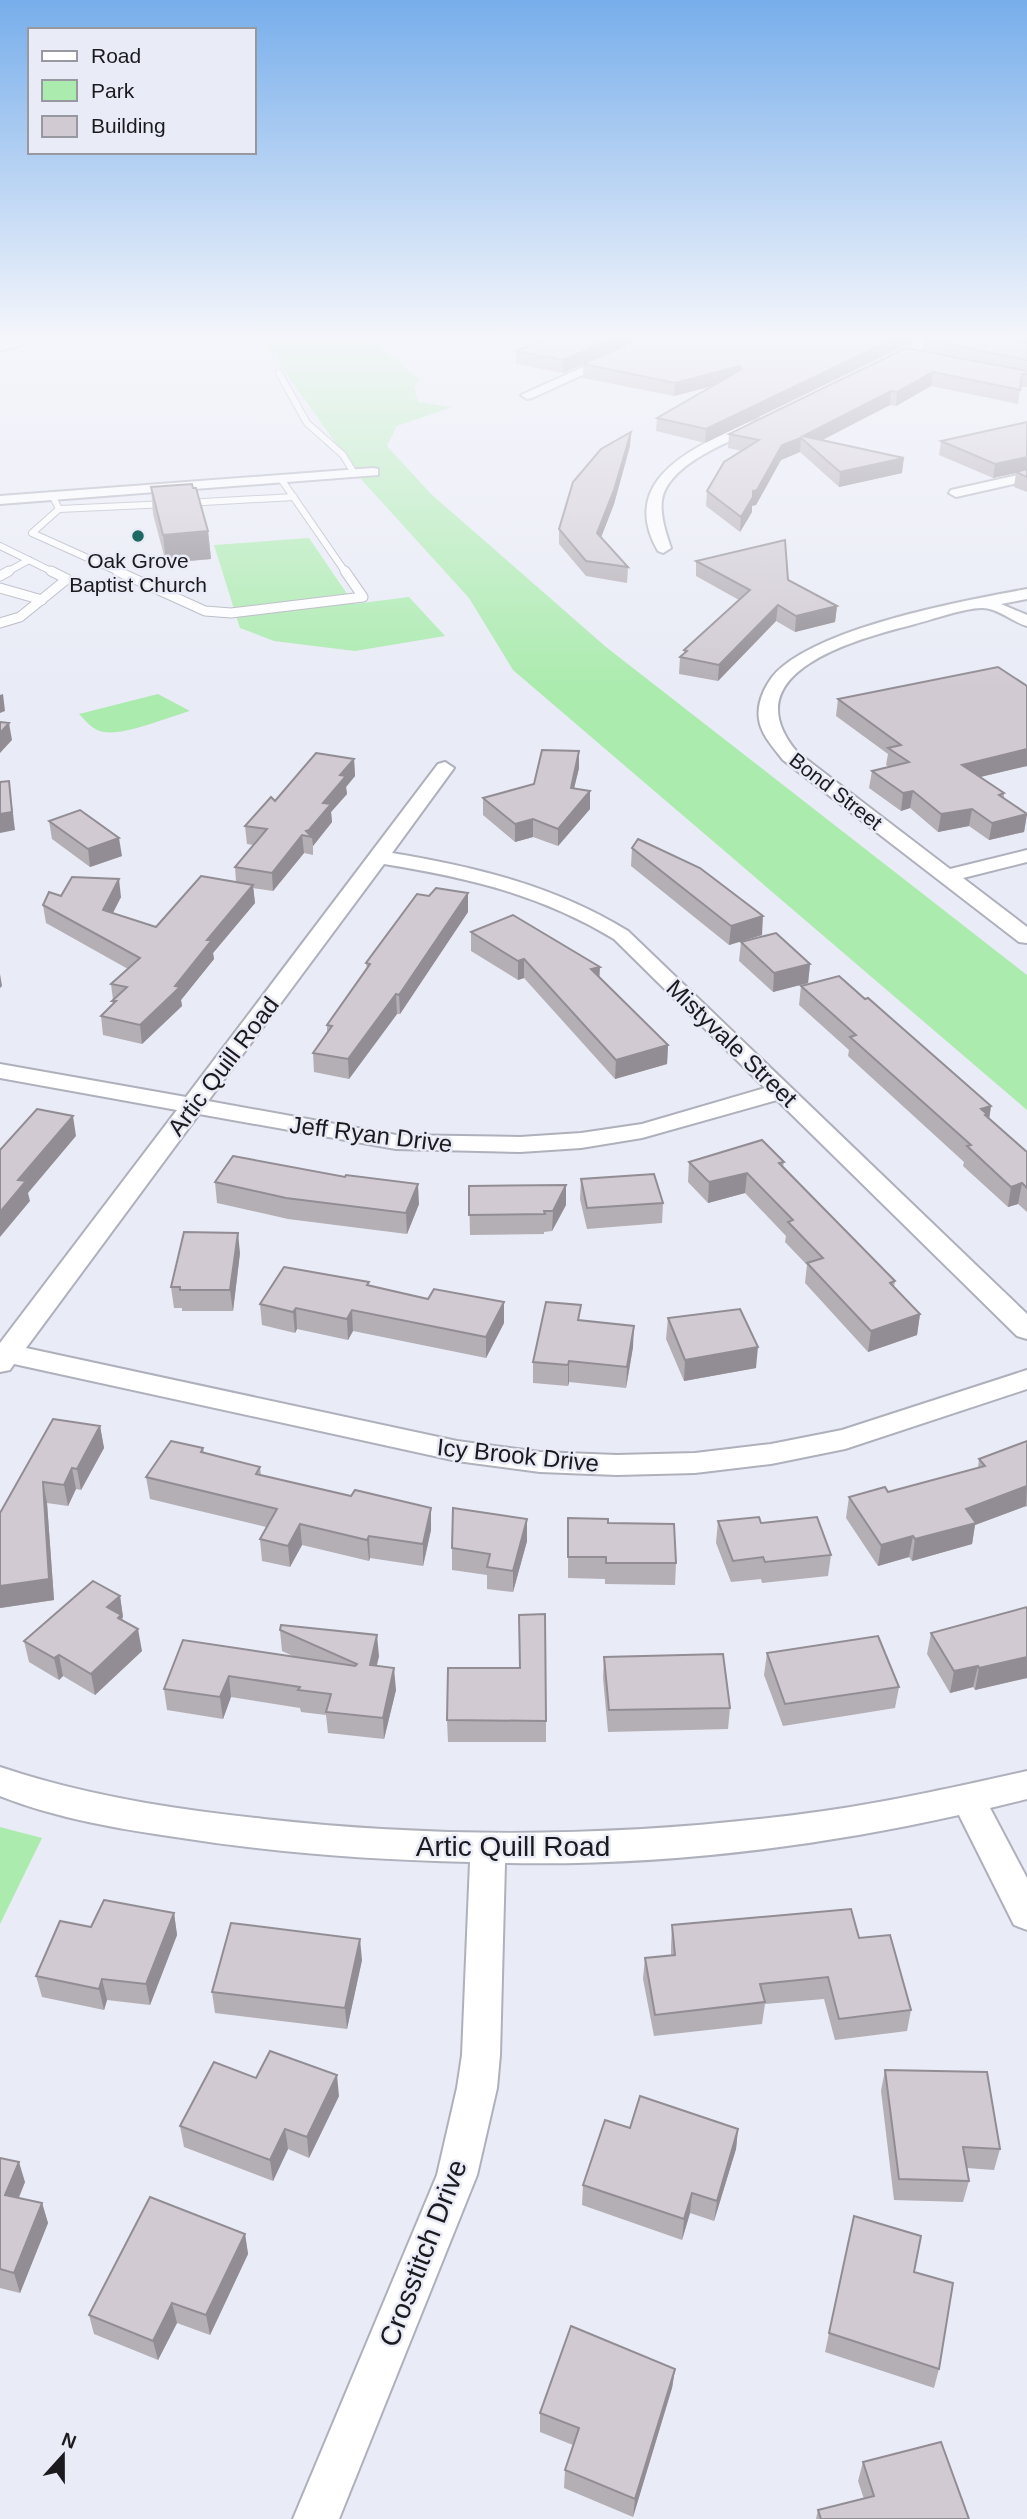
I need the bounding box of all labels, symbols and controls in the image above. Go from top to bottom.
legend [28,28,256,154]
text: Road [91,44,141,67]
text: Park [91,79,135,102]
text: Building [91,114,166,137]
marker: Oak Grove Baptist Church [130,528,146,544]
place label: Oak Grove Baptist Church [69,549,207,596]
street label: Bond Street [785,748,887,834]
street label: Mistyvale Street [661,974,803,1112]
street label: Artic Quill Road [162,991,284,1141]
street label: Jeff Ryan Drive [288,1111,454,1157]
street label: Icy Brook Drive [436,1433,600,1477]
street label: Artic Quill Road [416,1831,610,1862]
street label: Crosstitch Drive [373,2155,473,2351]
north arrow [28,2421,98,2491]
text: N [59,2428,79,2453]

